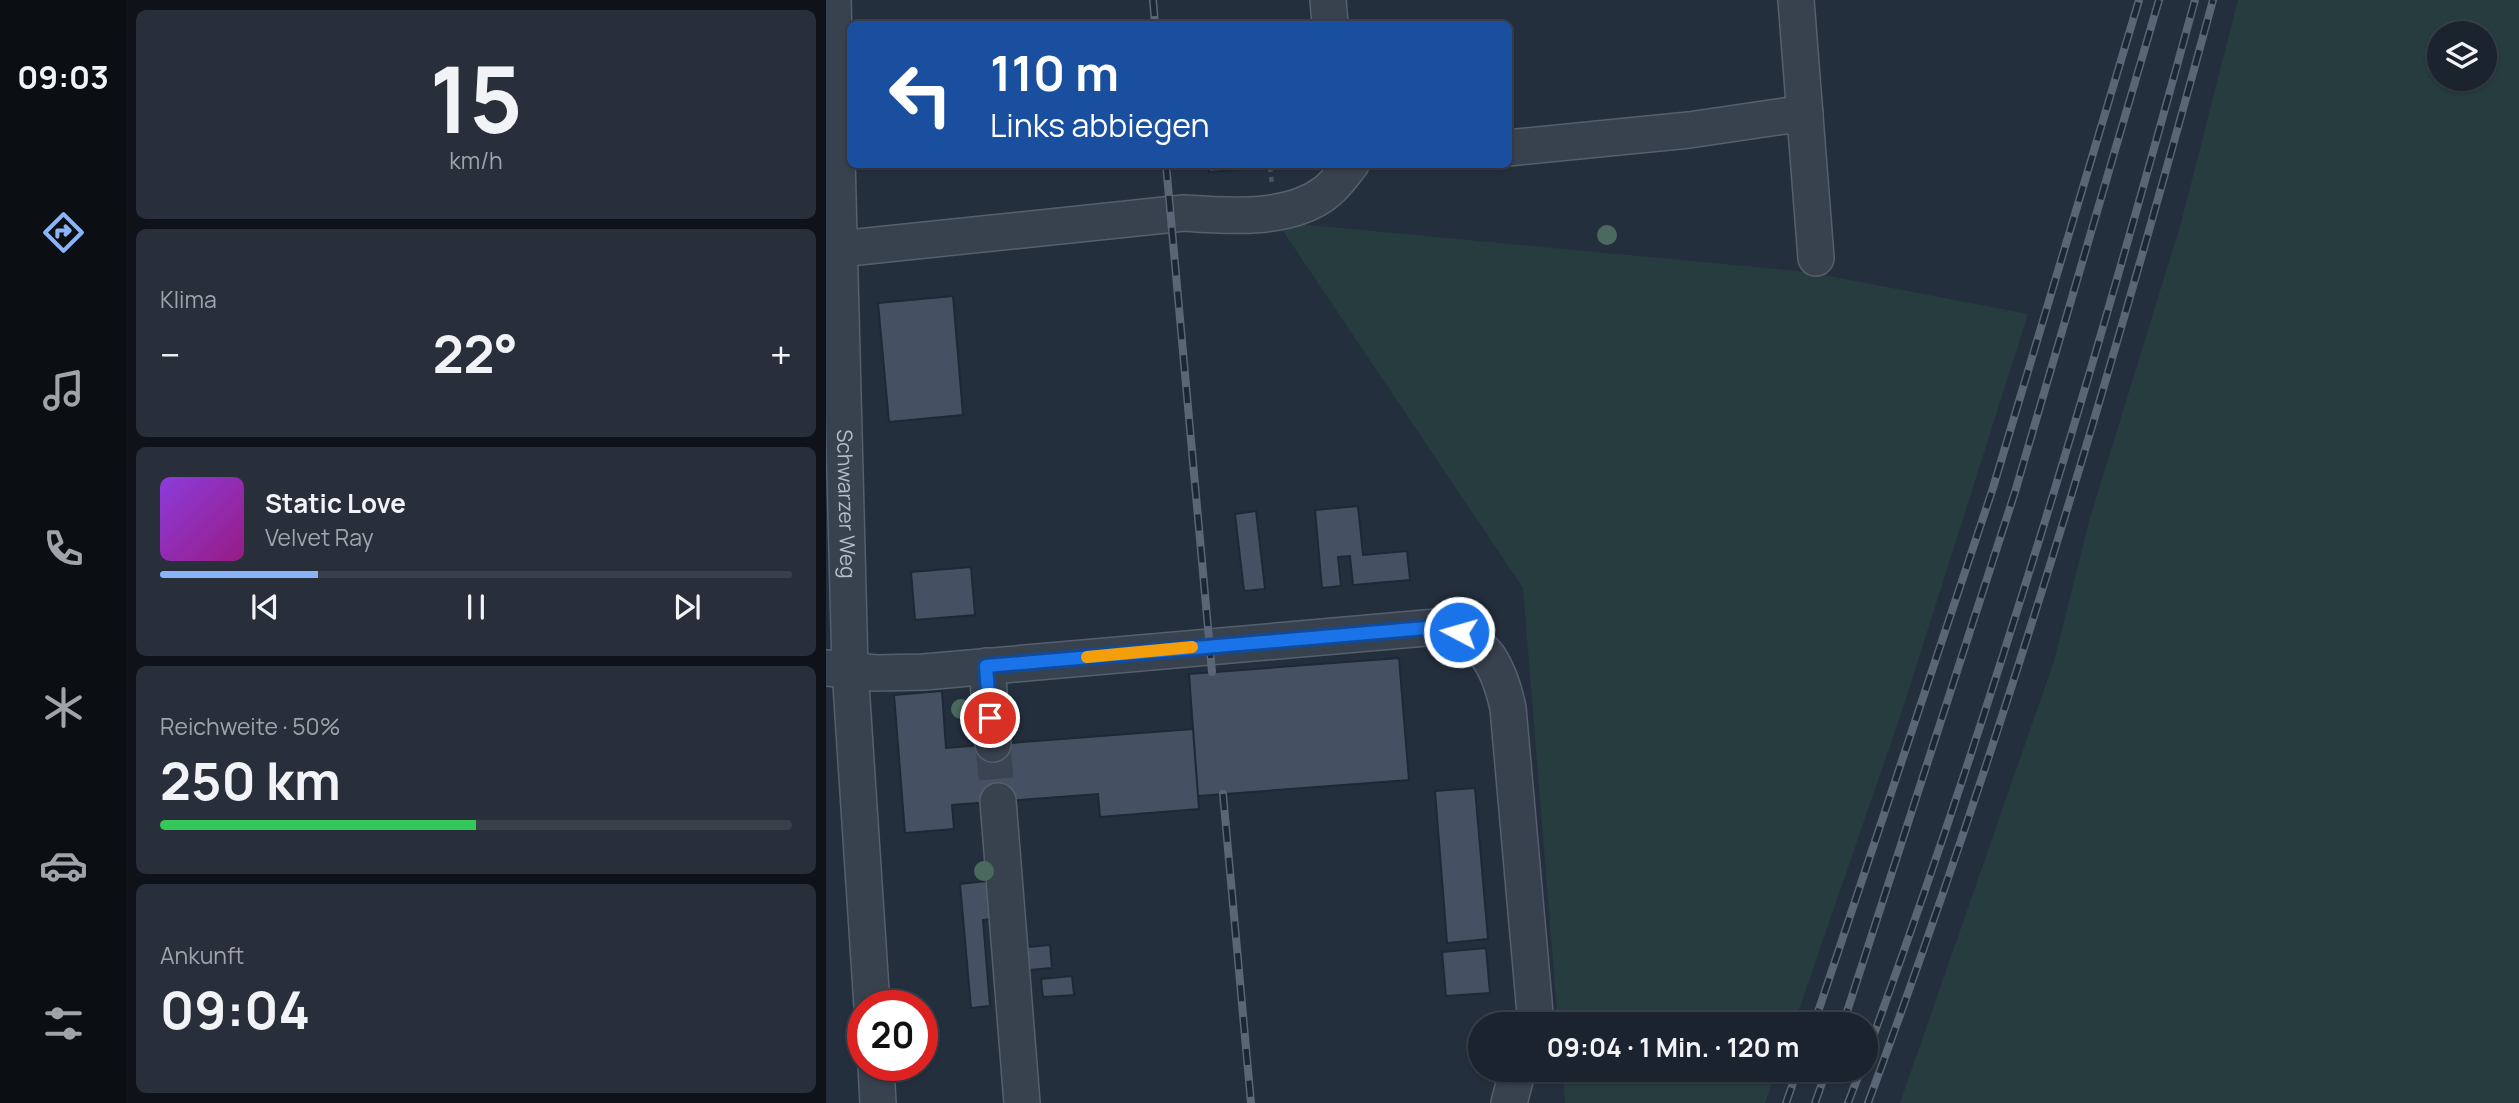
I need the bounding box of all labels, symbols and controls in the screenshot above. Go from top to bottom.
map controls [2427,21,2497,91]
button: layers [2427,21,2497,91]
text: 15 [429,36,523,160]
text: 110 m [990,39,1119,106]
icon: left [875,49,966,140]
text: 09:03 [17,55,109,99]
text: Links abbiegen [990,103,1210,147]
text: km/h [449,144,503,176]
icon: directions [39,208,88,257]
text: Klima [160,283,217,315]
text: 22° [433,318,518,389]
text: − [160,328,181,380]
text: + [770,328,792,380]
icon: music [39,366,88,415]
street label: Schwarzer Weg [831,429,863,579]
text: Static Love [265,485,406,521]
text: Velvet Ray [265,521,374,553]
icon: phone [39,524,88,573]
icon: previous [246,588,284,626]
icon: pause [457,588,495,626]
icon: next [668,588,706,626]
position arrow [1422,595,1496,669]
icon: climate [39,683,88,732]
pin [960,688,1020,748]
icon: arrive [971,699,1009,737]
text: Reichweite · 50% [160,710,340,742]
text: 250 km [160,745,341,816]
icon: car [39,841,88,890]
text: Ankunft [160,939,244,971]
text: 09:04 [160,974,310,1045]
speed limit sign: 20 [847,990,938,1081]
icon: filters [39,999,88,1048]
text: 09:04 · 1 Min. · 120 m [1547,1029,1799,1065]

